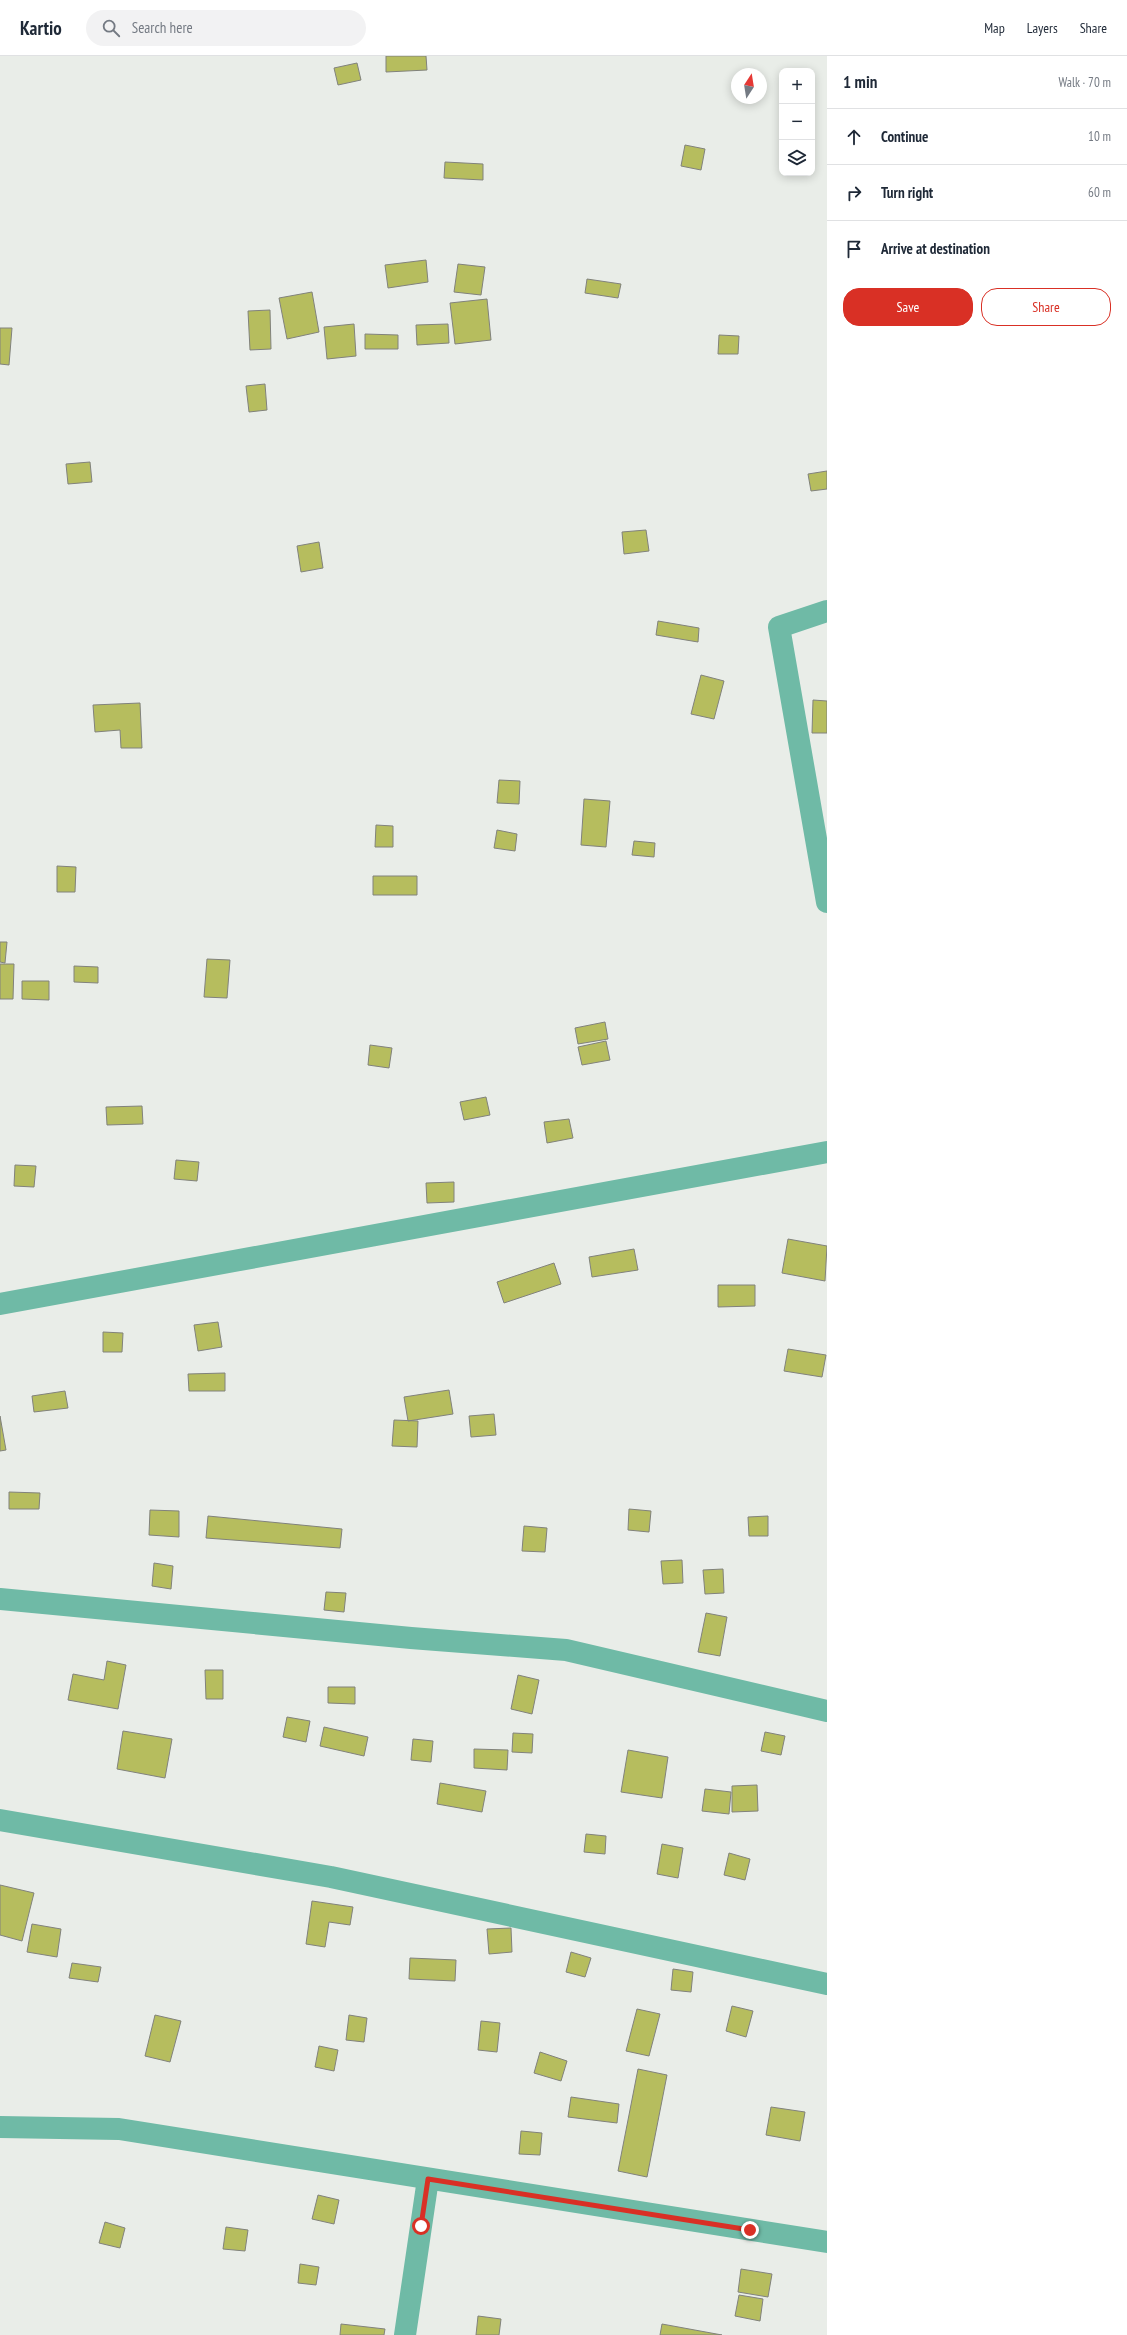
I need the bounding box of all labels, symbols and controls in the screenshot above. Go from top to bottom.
search box [86,10,366,46]
text: Kartio [20,16,62,40]
icon: search [100,17,122,39]
text: Search here [132,18,193,37]
text: Map [984,19,1005,37]
text: Layers [1027,19,1058,37]
text: Share [1080,19,1107,37]
north arrow [731,68,767,104]
map controls [779,68,815,176]
button: + [779,68,815,104]
text: 1 min [843,71,877,93]
text: Walk · 70 m [1059,74,1111,91]
button: − [779,104,815,140]
icon: ahead [843,126,865,148]
text: Continue [881,127,928,146]
text: 10 m [1088,128,1111,145]
button: layers [779,140,815,176]
icon: right [843,182,865,204]
text: Turn right [881,183,933,202]
text: 60 m [1088,184,1111,201]
icon: arrive [843,238,865,260]
text: Arrive at destination [881,239,990,258]
button: Save [843,288,973,326]
button: Share [981,288,1111,326]
route start [412,2217,430,2235]
route end [741,2221,759,2239]

